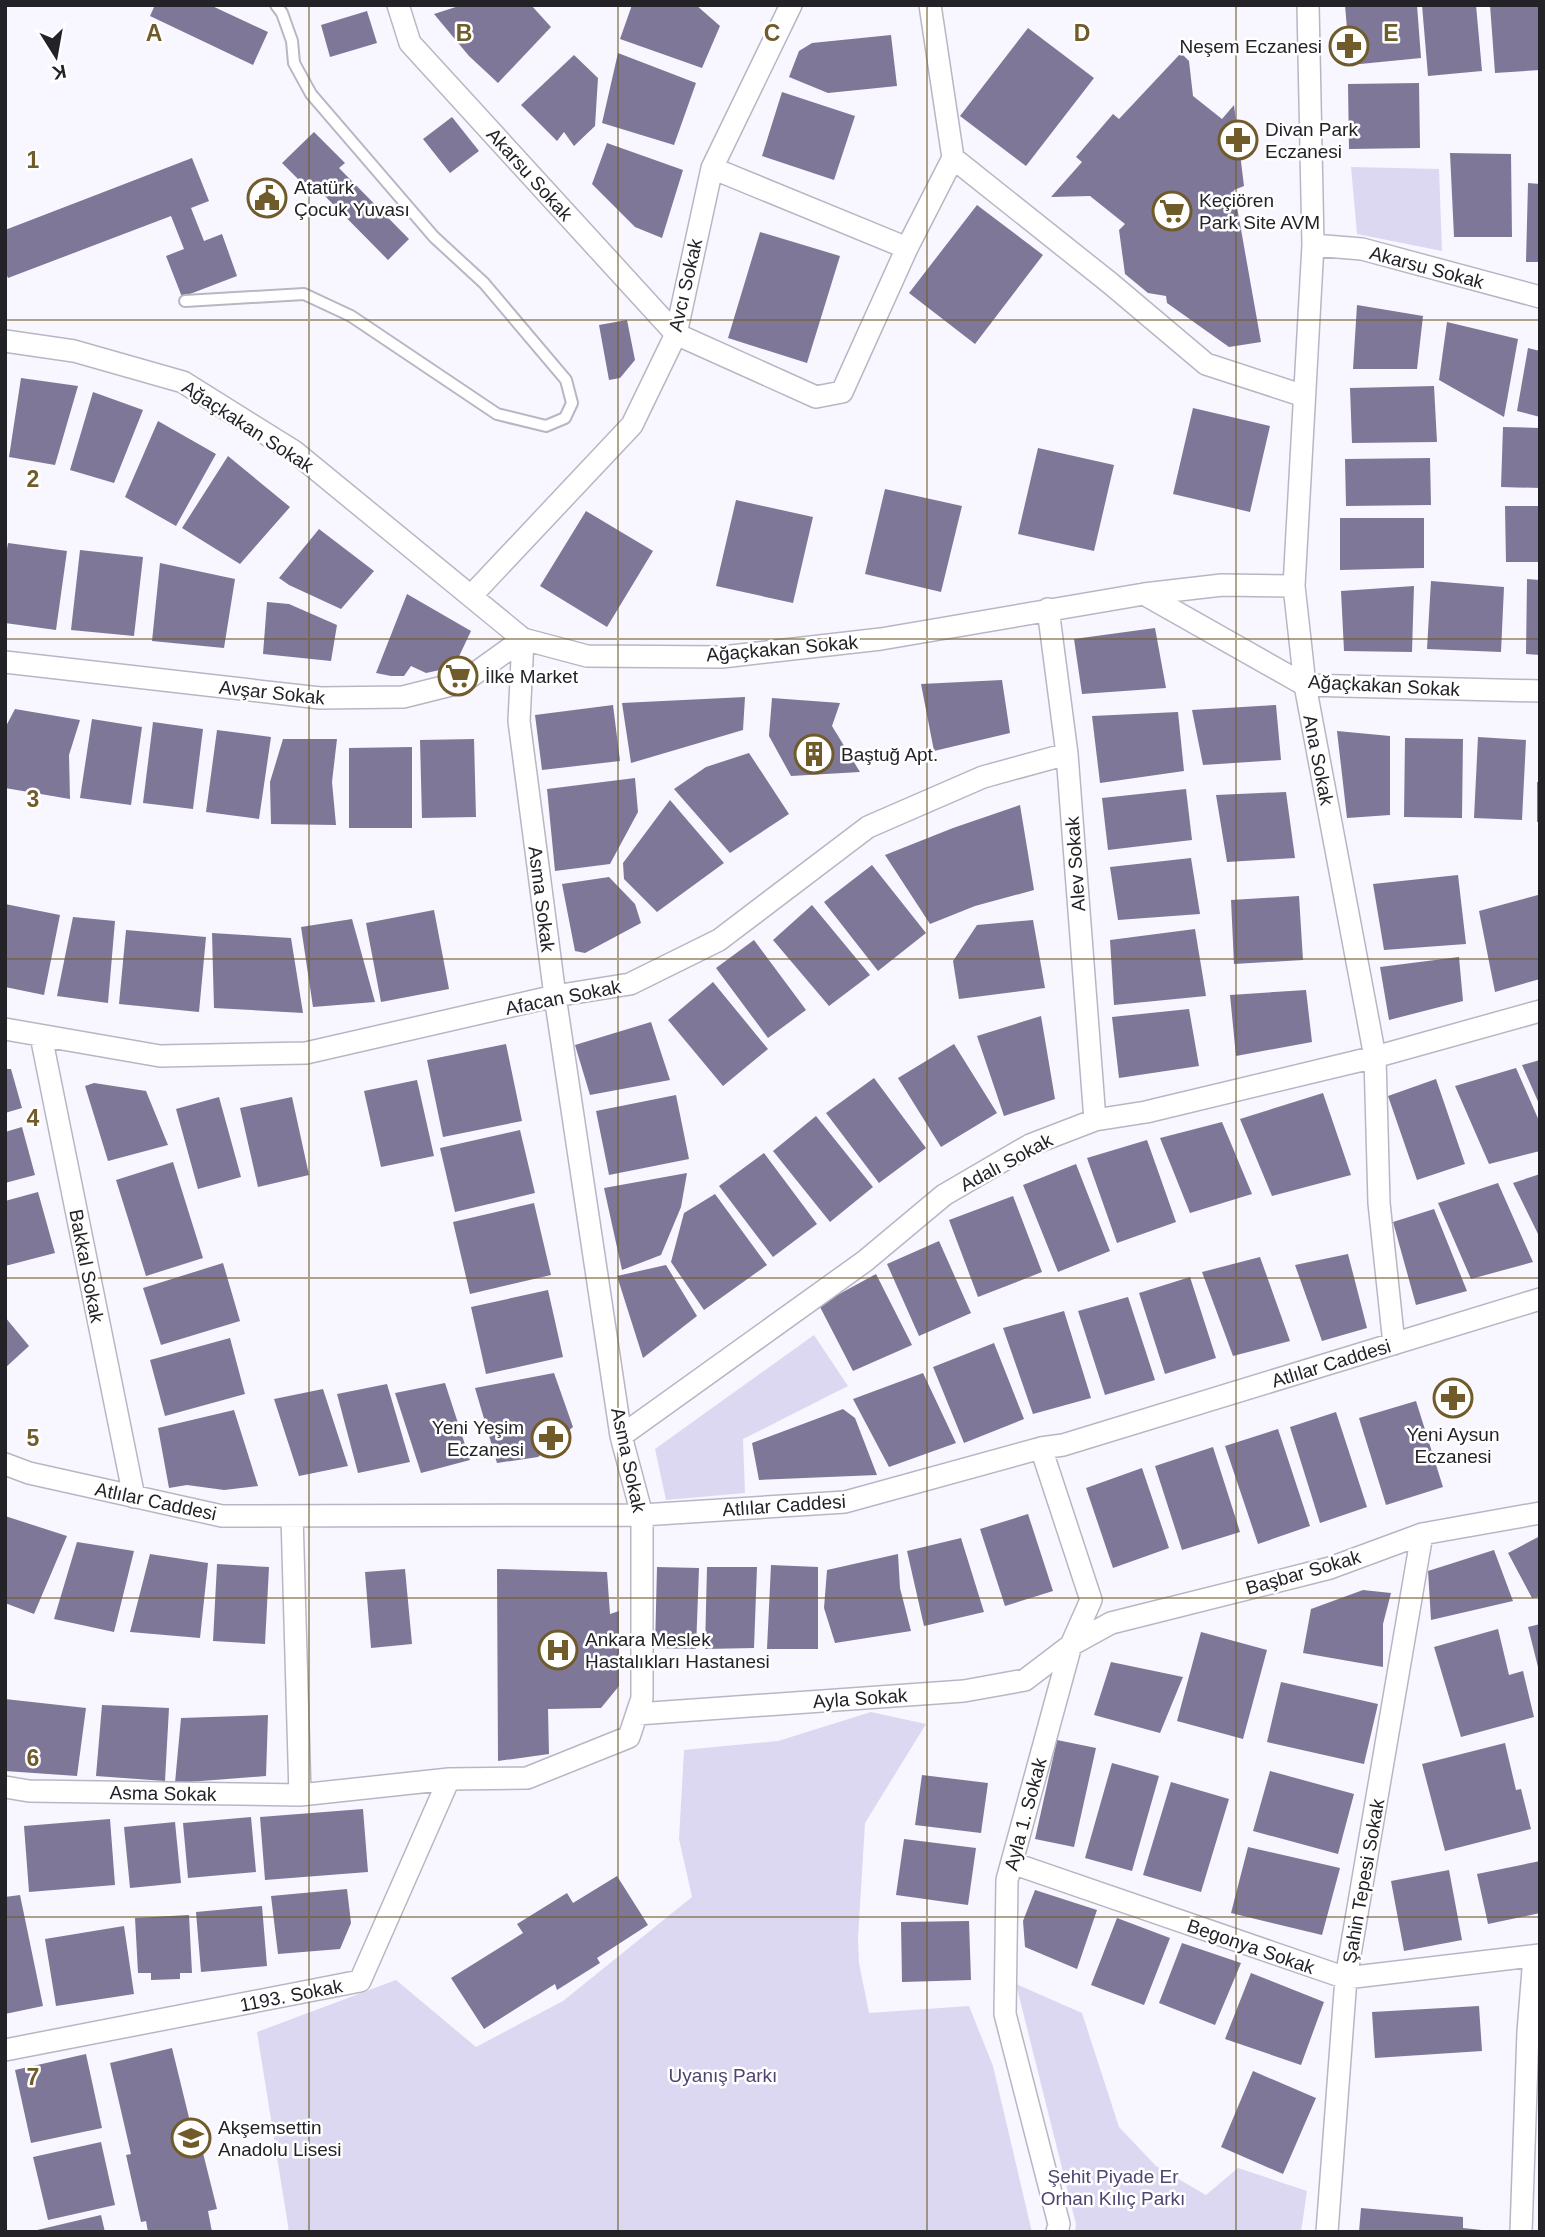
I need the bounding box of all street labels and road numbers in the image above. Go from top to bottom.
street label: Akarsu Sokak [483,124,577,225]
street label: Avcı Sokak [665,236,706,334]
street label: Akarsu Sokak [1368,242,1487,293]
street label: Ağaçkakan Sokak [178,376,318,477]
street label: Ağaçkakan Sokak [705,631,859,666]
street label: Ağaçkakan Sokak [1307,671,1461,700]
street label: Avşar Sokak [218,676,326,709]
street label: Ana Sokak [1299,713,1338,808]
street label: Alev Sokak [1062,815,1089,912]
street label: Asma Sokak [525,845,558,954]
street label: Afacan Sokak [504,976,623,1019]
street label: Adalı Sokak [957,1129,1056,1196]
street label: Bakkal Sokak [65,1208,108,1325]
street label: Atlılar Caddesi [1269,1335,1393,1392]
street label: Asma Sokak [607,1406,650,1515]
street label: Atlılar Caddesi [93,1478,219,1525]
street label: Atlılar Caddesi [722,1491,846,1520]
street label: Başbar Sokak [1243,1546,1363,1599]
street label: Ayla Sokak [812,1685,909,1712]
street label: Ayla 1. Sokak [1000,1755,1051,1873]
street label: Asma Sokak [109,1782,217,1805]
street label: Şahin Tepesi Sokak [1339,1797,1388,1965]
street label: Begonya Sokak [1184,1915,1318,1978]
street label: 1193. Sokak [238,1975,345,2016]

